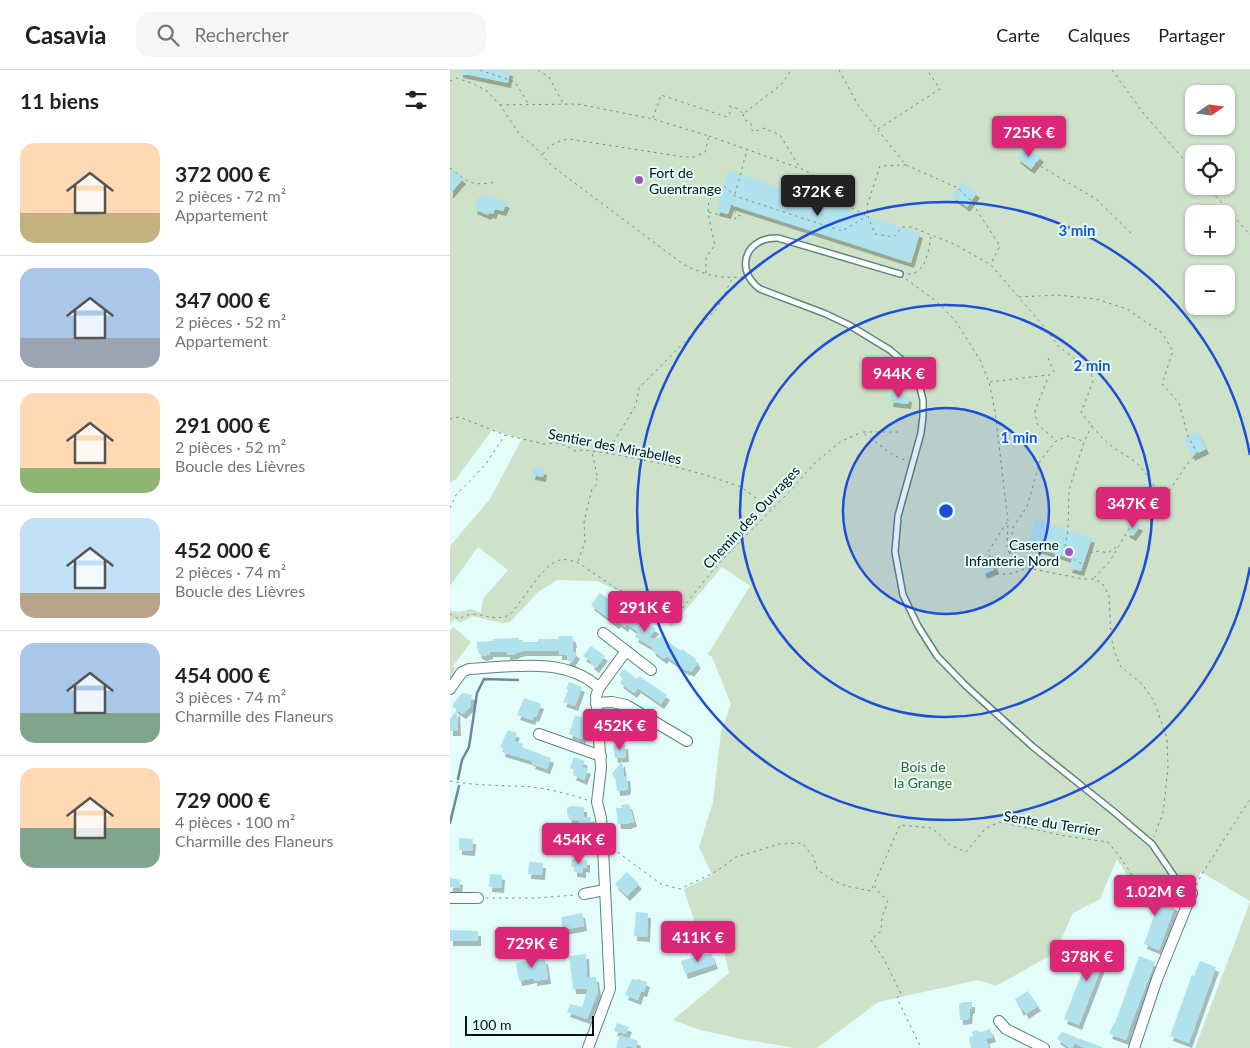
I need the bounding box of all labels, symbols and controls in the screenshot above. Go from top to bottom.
search box [136,12,486,57]
text: Casavia [25,20,106,49]
icon: search [154,21,182,49]
text: Rechercher [194,23,289,46]
text: Carte [996,24,1040,46]
text: Calques [1068,24,1130,46]
text: Partager [1158,24,1225,46]
north arrow [1185,85,1235,135]
map controls [1185,85,1235,315]
icon: filters [402,86,430,114]
text: 11 biens [20,88,99,113]
pin: 725K € [988,116,1070,158]
text: 725K € [1003,122,1055,141]
button: locate [1185,145,1235,195]
text: 372 000 € [175,161,270,186]
icon: home [60,163,120,223]
place label: Fort de Guentrange [649,164,721,197]
marker: Fort de Guentrange [633,174,645,186]
pin: 372K € [777,174,859,217]
text: 372K € [792,181,844,200]
text: 2 pièces · 72 m² [175,186,286,205]
text: Appartement [175,205,268,224]
button: + [1185,205,1235,255]
text: 3 min [1058,221,1096,239]
button: − [1185,265,1235,315]
text: 347 000 € [175,287,270,312]
icon: home [60,288,120,348]
text: 2 pièces · 52 m² [175,312,286,331]
text: Appartement [175,331,268,350]
pin: 944K € [858,356,940,399]
text: 2 min [1073,356,1111,374]
text: 944K € [873,363,925,382]
text: 291 000 € [175,412,270,437]
icon: home [60,413,120,473]
street label: Sentier des Mirabelles [547,425,683,467]
text: 1 min [1000,428,1038,446]
text: 2 pièces · 52 m² [175,437,286,456]
text: Boucle des Lièvres [175,456,305,475]
street label: Chemin des Ouvrages [699,462,803,572]
pin: 347K € [1092,486,1174,529]
text: 347K € [1107,493,1159,512]
centre of rings [937,502,955,520]
place label: Caserne Infanterie Nord [965,536,1059,569]
text: 452 000 € [175,537,270,562]
icon: home [60,538,120,598]
marker: Caserne Infanterie Nord [1063,546,1075,558]
text: 2 pièces · 74 m² [175,562,286,581]
text: Boucle des Lièvres [175,581,305,600]
pin: 291K € [604,590,686,633]
text: 291K € [619,597,671,616]
text: 454 000 € [175,662,270,687]
icon: home [60,663,120,723]
text: 3 pièces · 74 m² [175,687,286,706]
text: Charmille des Flaneurs [175,706,334,725]
pin: 452K € [579,708,661,751]
text: 452K € [594,715,646,734]
park label: Bois de la Grange [894,758,952,791]
text: 729 000 € [175,787,270,812]
icon: home [60,788,120,848]
street label: Sente du Terrier [1003,807,1101,839]
text: 4 pièces · 100 m² [175,812,295,831]
pin: 454K € [538,822,620,865]
text: 454K € [553,829,605,848]
text: Charmille des Flaneurs [175,831,334,850]
pin: 1.02M € [1109,874,1201,917]
text: 1.02M € [1125,881,1185,900]
pin: 411K € [657,920,739,963]
pin: 729K € [491,926,573,969]
text: 411K € [672,927,724,946]
text: 729K € [506,933,558,952]
pin: 378K € [1046,940,1128,982]
text: 378K € [1061,946,1113,965]
scale bar [465,1013,594,1036]
text: 100 m [472,1016,511,1033]

